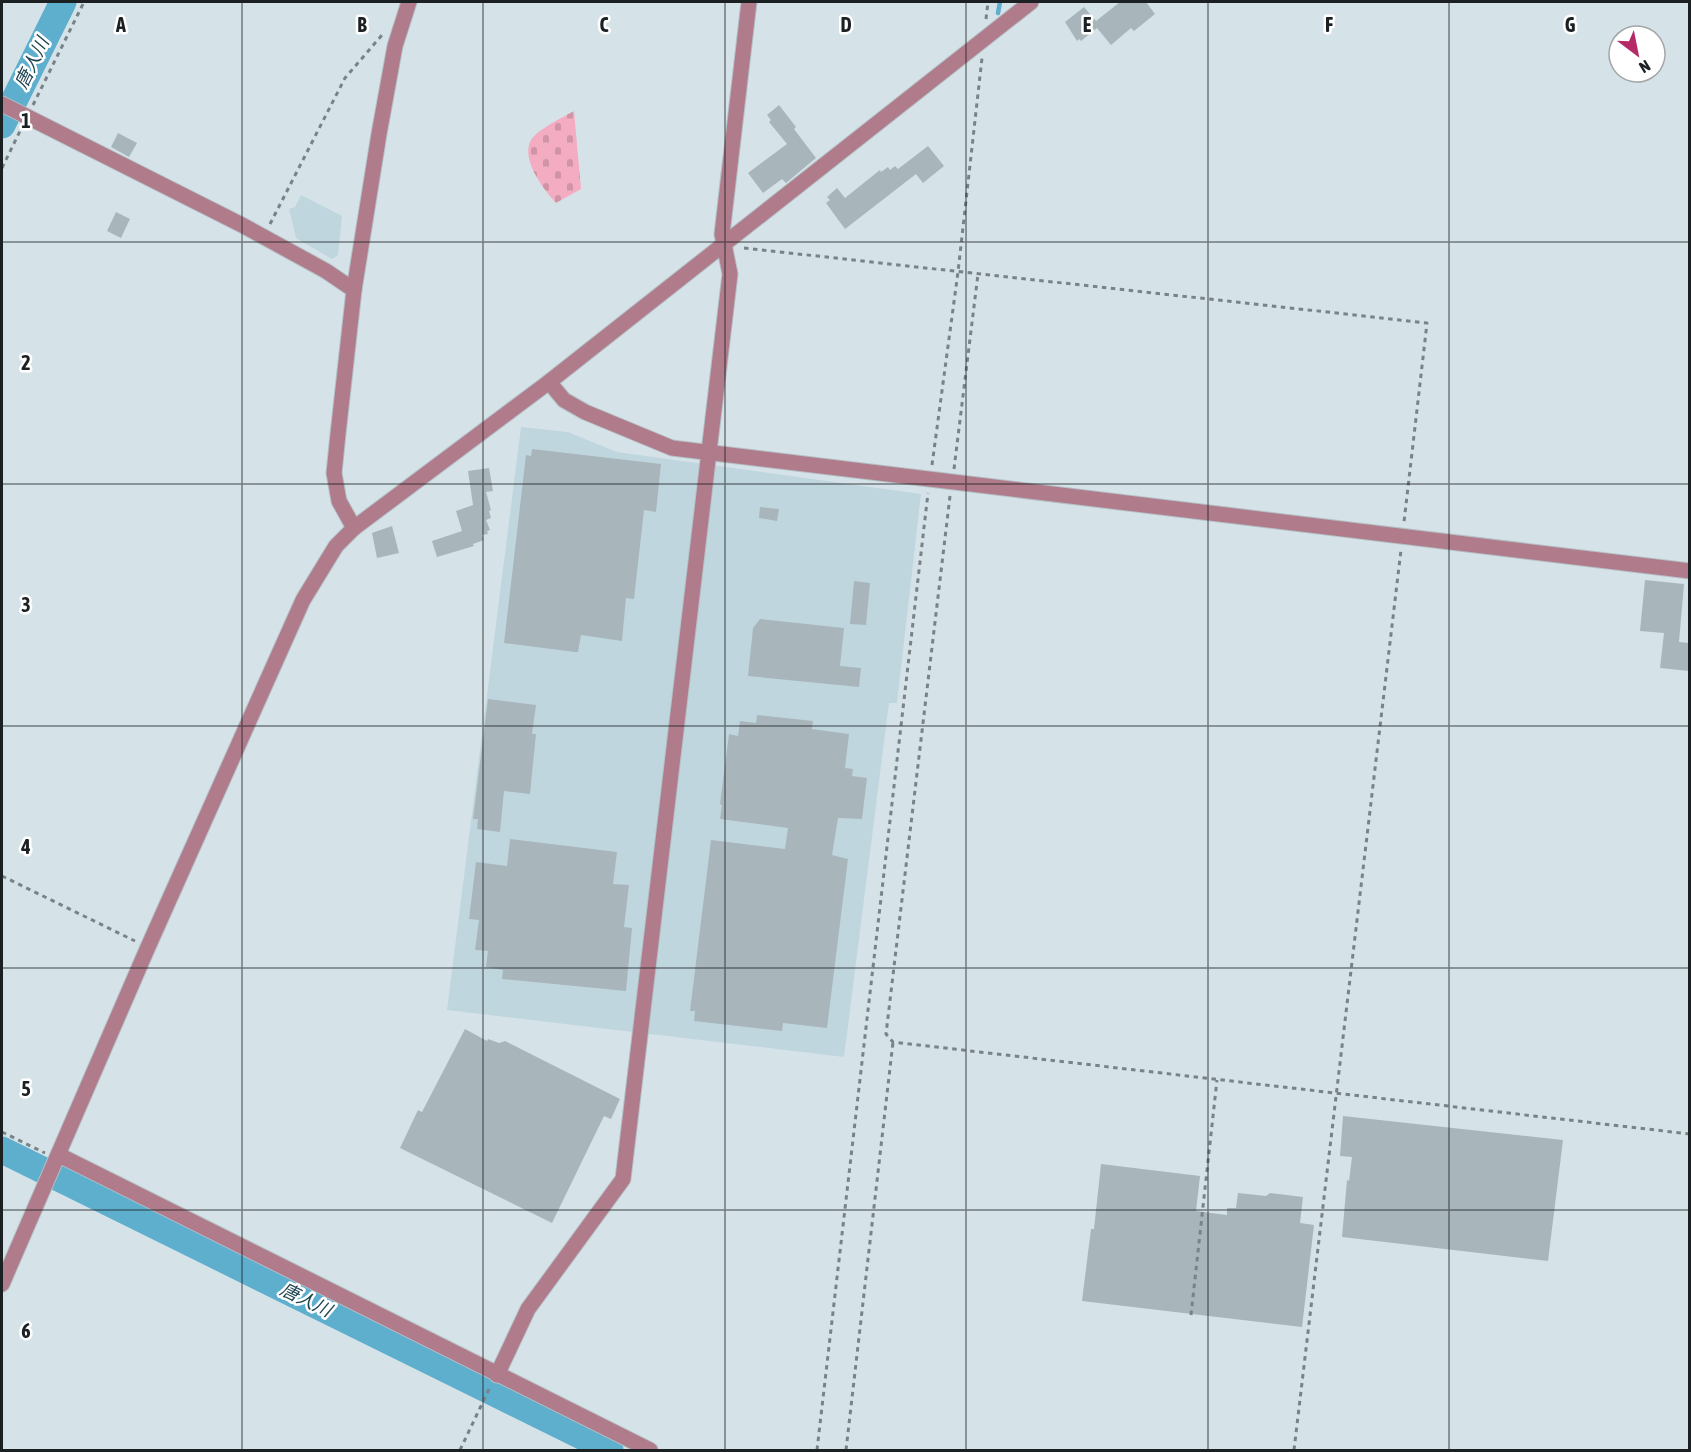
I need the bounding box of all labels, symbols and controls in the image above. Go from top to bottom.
text: A [115,13,126,36]
text: B [357,13,367,36]
text: C [600,13,609,36]
text: D [840,13,852,36]
text: E [1083,13,1092,36]
text: F [1325,13,1333,36]
text: G [1565,13,1576,36]
north arrow [1607,24,1667,84]
water label: 唐人川 [10,32,54,92]
text: N [1636,57,1654,77]
text: 1 [21,109,31,132]
text: 2 [21,351,31,374]
text: 3 [21,593,31,616]
text: 4 [20,835,31,858]
text: 5 [21,1077,31,1100]
water label: 唐人川 [277,1278,337,1322]
text: 6 [21,1319,31,1342]

